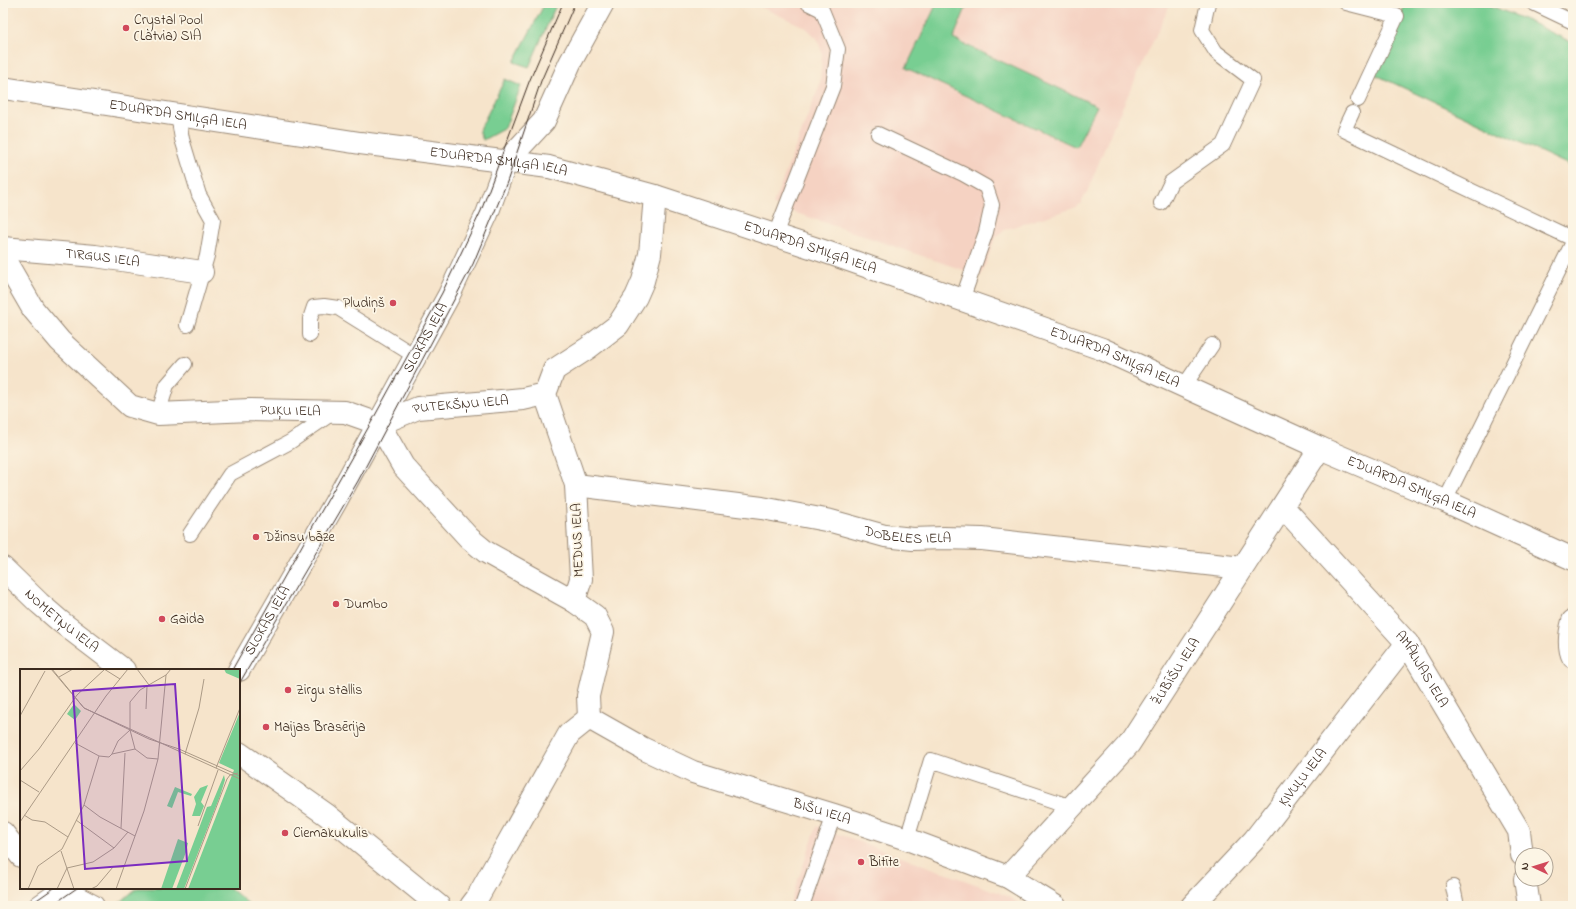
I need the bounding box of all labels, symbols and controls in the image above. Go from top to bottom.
place label: Crystal Pool (Latvia) SIA [134,10,203,47]
marker: Crystal Pool (Latvia) SIA [121,23,131,33]
street label: EDUARDA SMIĻĢA IELA [108,94,248,136]
street label: EDUARDA SMIĻĢA IELA [428,141,570,182]
street label: EDUARDA SMIĻĢA IELA [741,215,879,279]
street label: TIRGUS IELA [64,243,141,273]
place label: Pludiņš [343,293,385,314]
marker: Pludiņš [388,298,398,308]
street label: SLOKAS IELA [398,299,453,377]
street label: EDUARDA SMIĻĢA IELA [1047,321,1183,393]
street label: PUTEKŠŅU IELA [409,390,509,420]
street label: PUĶU IELA [260,400,321,422]
street label: EDUARDA SMIĻĢA IELA [1344,450,1480,524]
street label: MEDUS IELA [566,503,590,577]
street label: DOBELES IELA [860,520,952,549]
place label: Džinsu bāze [263,527,335,548]
marker: Džinsu bāze [251,532,261,542]
street label: SLOKAS IELA [239,582,296,659]
street label: NOMETŅU IELA [20,584,103,658]
place label: Dumbo [343,594,388,615]
marker: Dumbo [331,599,341,609]
place label: Gaida [170,609,204,630]
marker: Gaida [157,614,167,624]
street label: AMĀLIJAS IELA [1390,626,1454,712]
street label: ŽUBĪŠU IELA [1146,634,1205,709]
inset map [20,669,240,889]
place label: Zirgu stallis [296,680,362,702]
marker: Zirgu stallis [283,685,293,695]
place label: Maijas Brasērija [274,717,366,738]
marker: Maijas Brasērija [261,722,271,732]
street label: ĶIVUĻU IELA [1273,744,1332,811]
street label: BIŠU IELA [789,792,854,830]
place label: Ciemakukulis [293,823,368,844]
marker: Ciemakukulis [280,828,290,838]
north arrow [1514,847,1554,887]
place label: Bitīte [868,852,900,873]
marker: Bitīte [856,857,866,867]
text: N [1517,862,1533,871]

